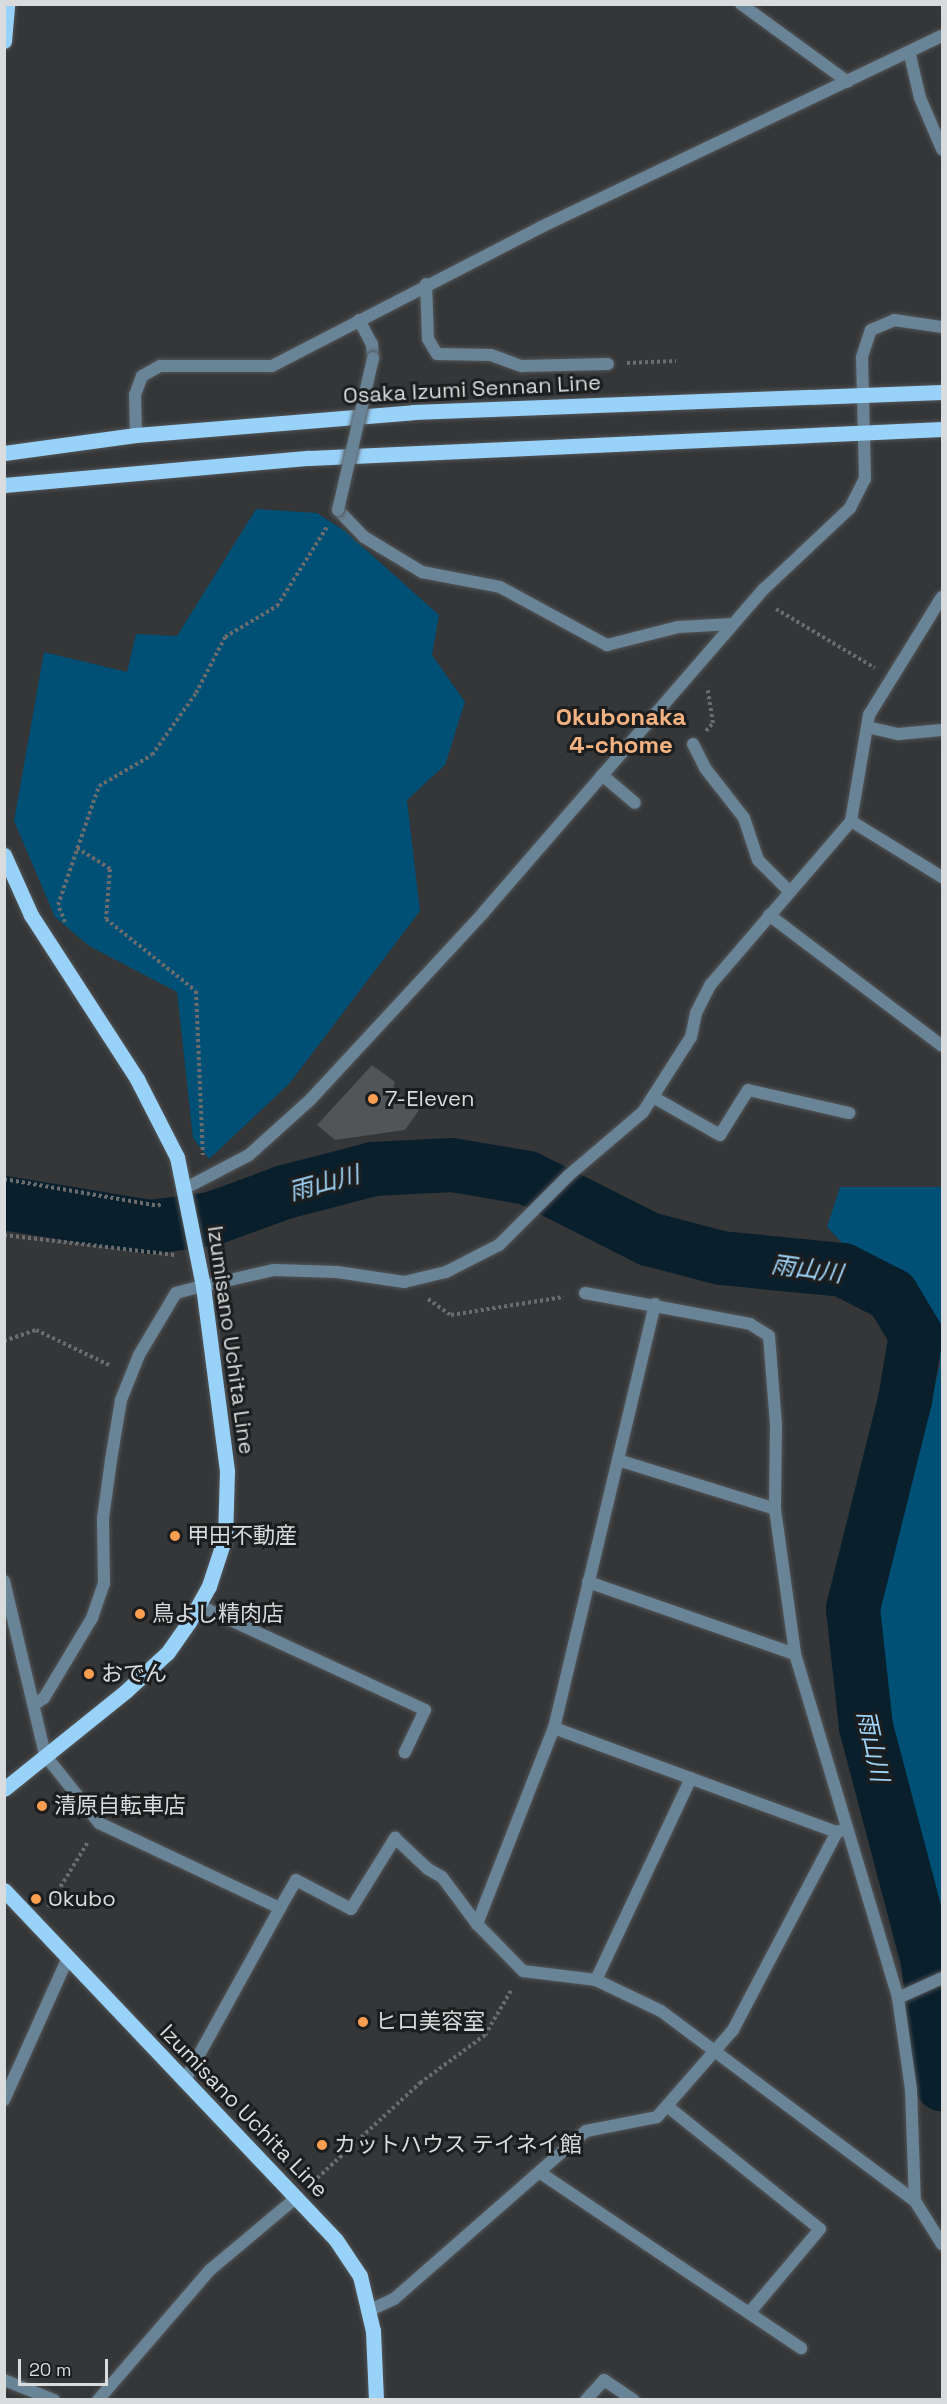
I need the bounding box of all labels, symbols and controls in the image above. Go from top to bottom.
street label: Osaka Izumi Sennan Line [342,369,602,409]
district label: Okubonaka 4-chome [556,703,686,759]
place label: 7-Eleven [385,1086,474,1112]
marker: 7-Eleven [366,1092,380,1106]
water label: 雨山川 [285,1160,363,1206]
street label: Izumisano Uchita Line [202,1224,260,1456]
water label: 雨山川 [769,1250,845,1288]
place label: 甲田不動産 [187,1523,297,1549]
marker: 甲田不動産 [168,1529,182,1543]
place label: 鳥よし精肉店 [152,1601,284,1627]
marker: 鳥よし精肉店 [133,1607,147,1621]
place label: おでん [101,1661,167,1687]
marker: おでん [82,1667,96,1681]
water label: 雨山川 [851,1708,895,1784]
place label: 清原自転車店 [54,1793,186,1819]
marker: 清原自転車店 [35,1799,49,1813]
place label: Okubo [48,1886,116,1912]
marker: Okubo [29,1892,43,1906]
place label: ヒロ美容室 [375,2009,485,2035]
marker: ヒロ美容室 [356,2015,370,2029]
street label: Izumisano Uchita Line [154,2019,334,2203]
place label: カットハウス テイネイ館 [334,2132,582,2158]
marker: カットハウス テイネイ館 [315,2138,329,2152]
scale bar [21,2347,111,2385]
text: 20 m [29,2358,72,2381]

